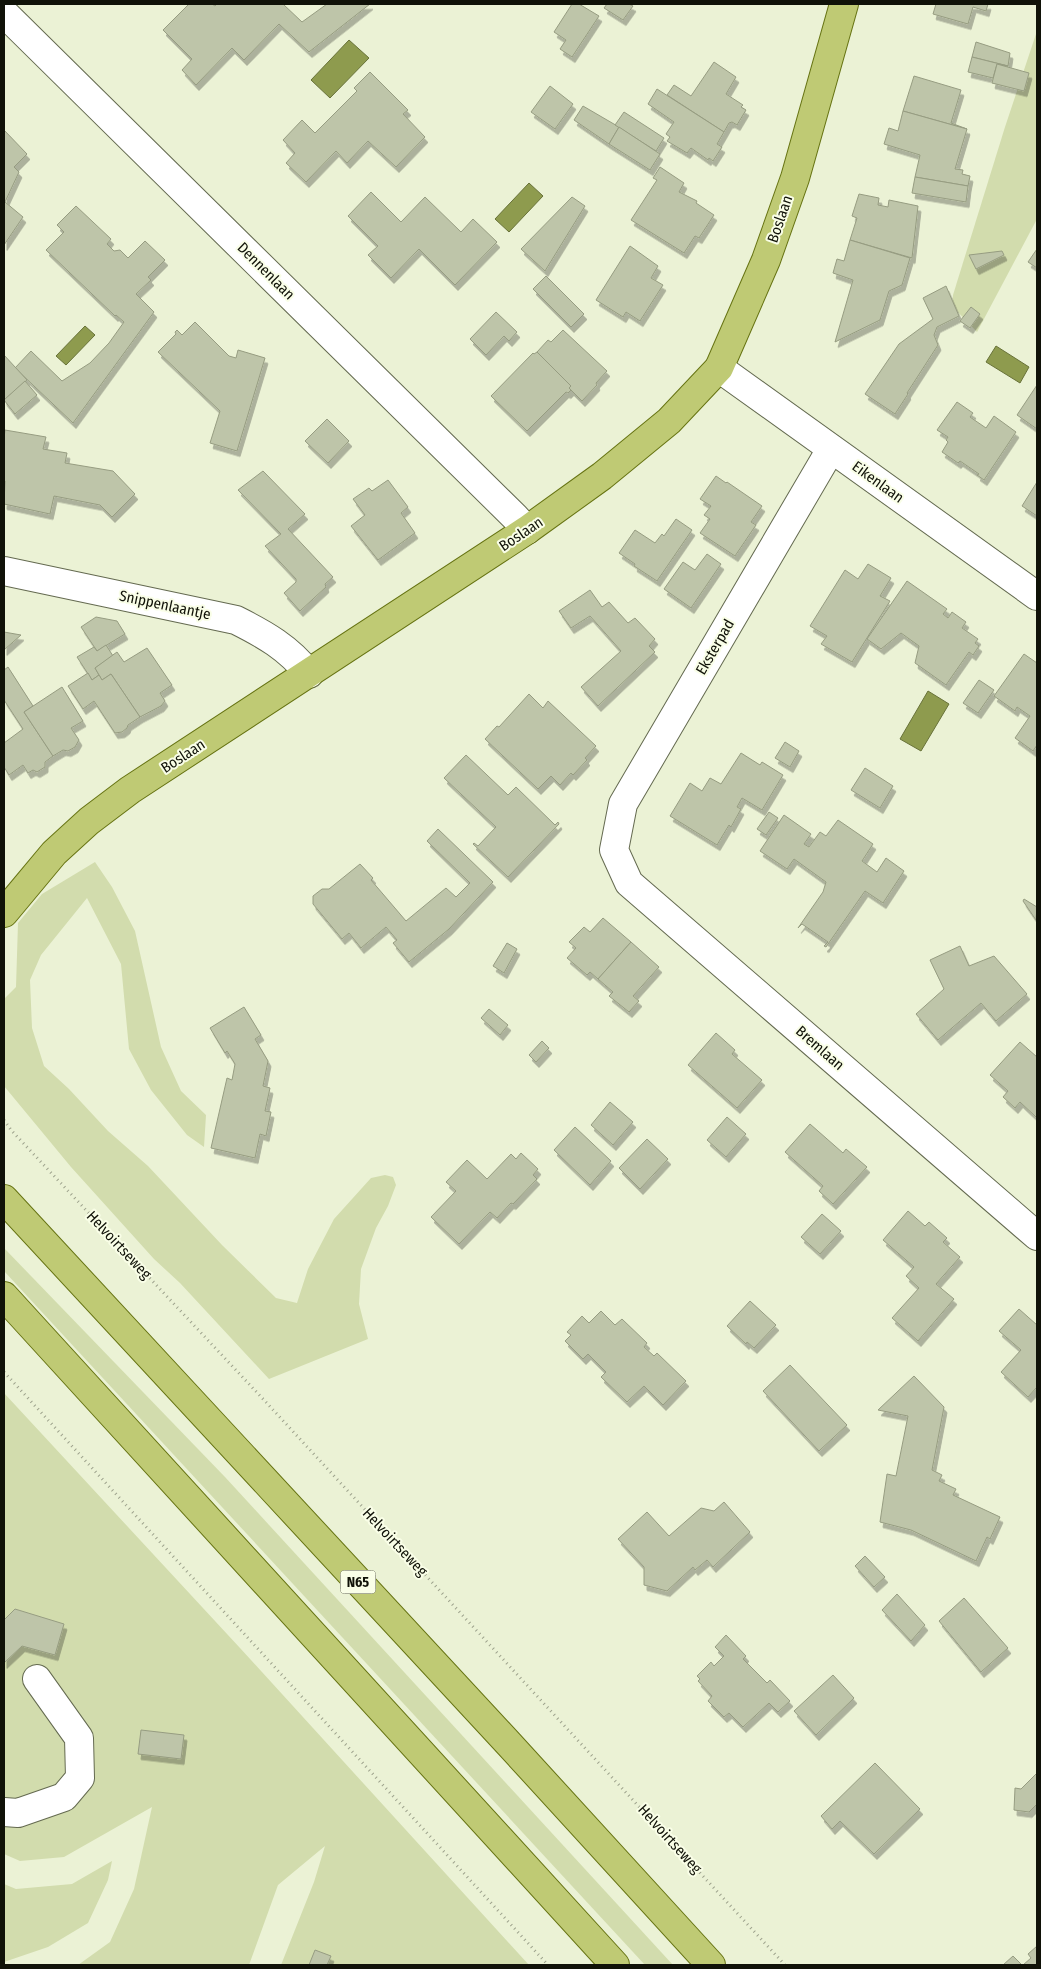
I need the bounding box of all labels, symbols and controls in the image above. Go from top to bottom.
street label: Boslaan [764,193,796,245]
street label: Dennenlaan [234,239,298,303]
street label: Eikenlaan [849,457,907,507]
street label: Boslaan [496,513,546,555]
street label: Snippenlaantje [118,587,212,623]
street label: Eksterpad [692,616,738,678]
street label: Boslaan [158,735,208,777]
street label: Bremlaan [792,1022,848,1074]
street label: Helvoirtseweg [83,1207,155,1283]
street label: Helvoirtseweg [359,1504,431,1580]
road number: N65 [340,1570,376,1594]
street label: Helvoirtseweg [634,1801,706,1877]

